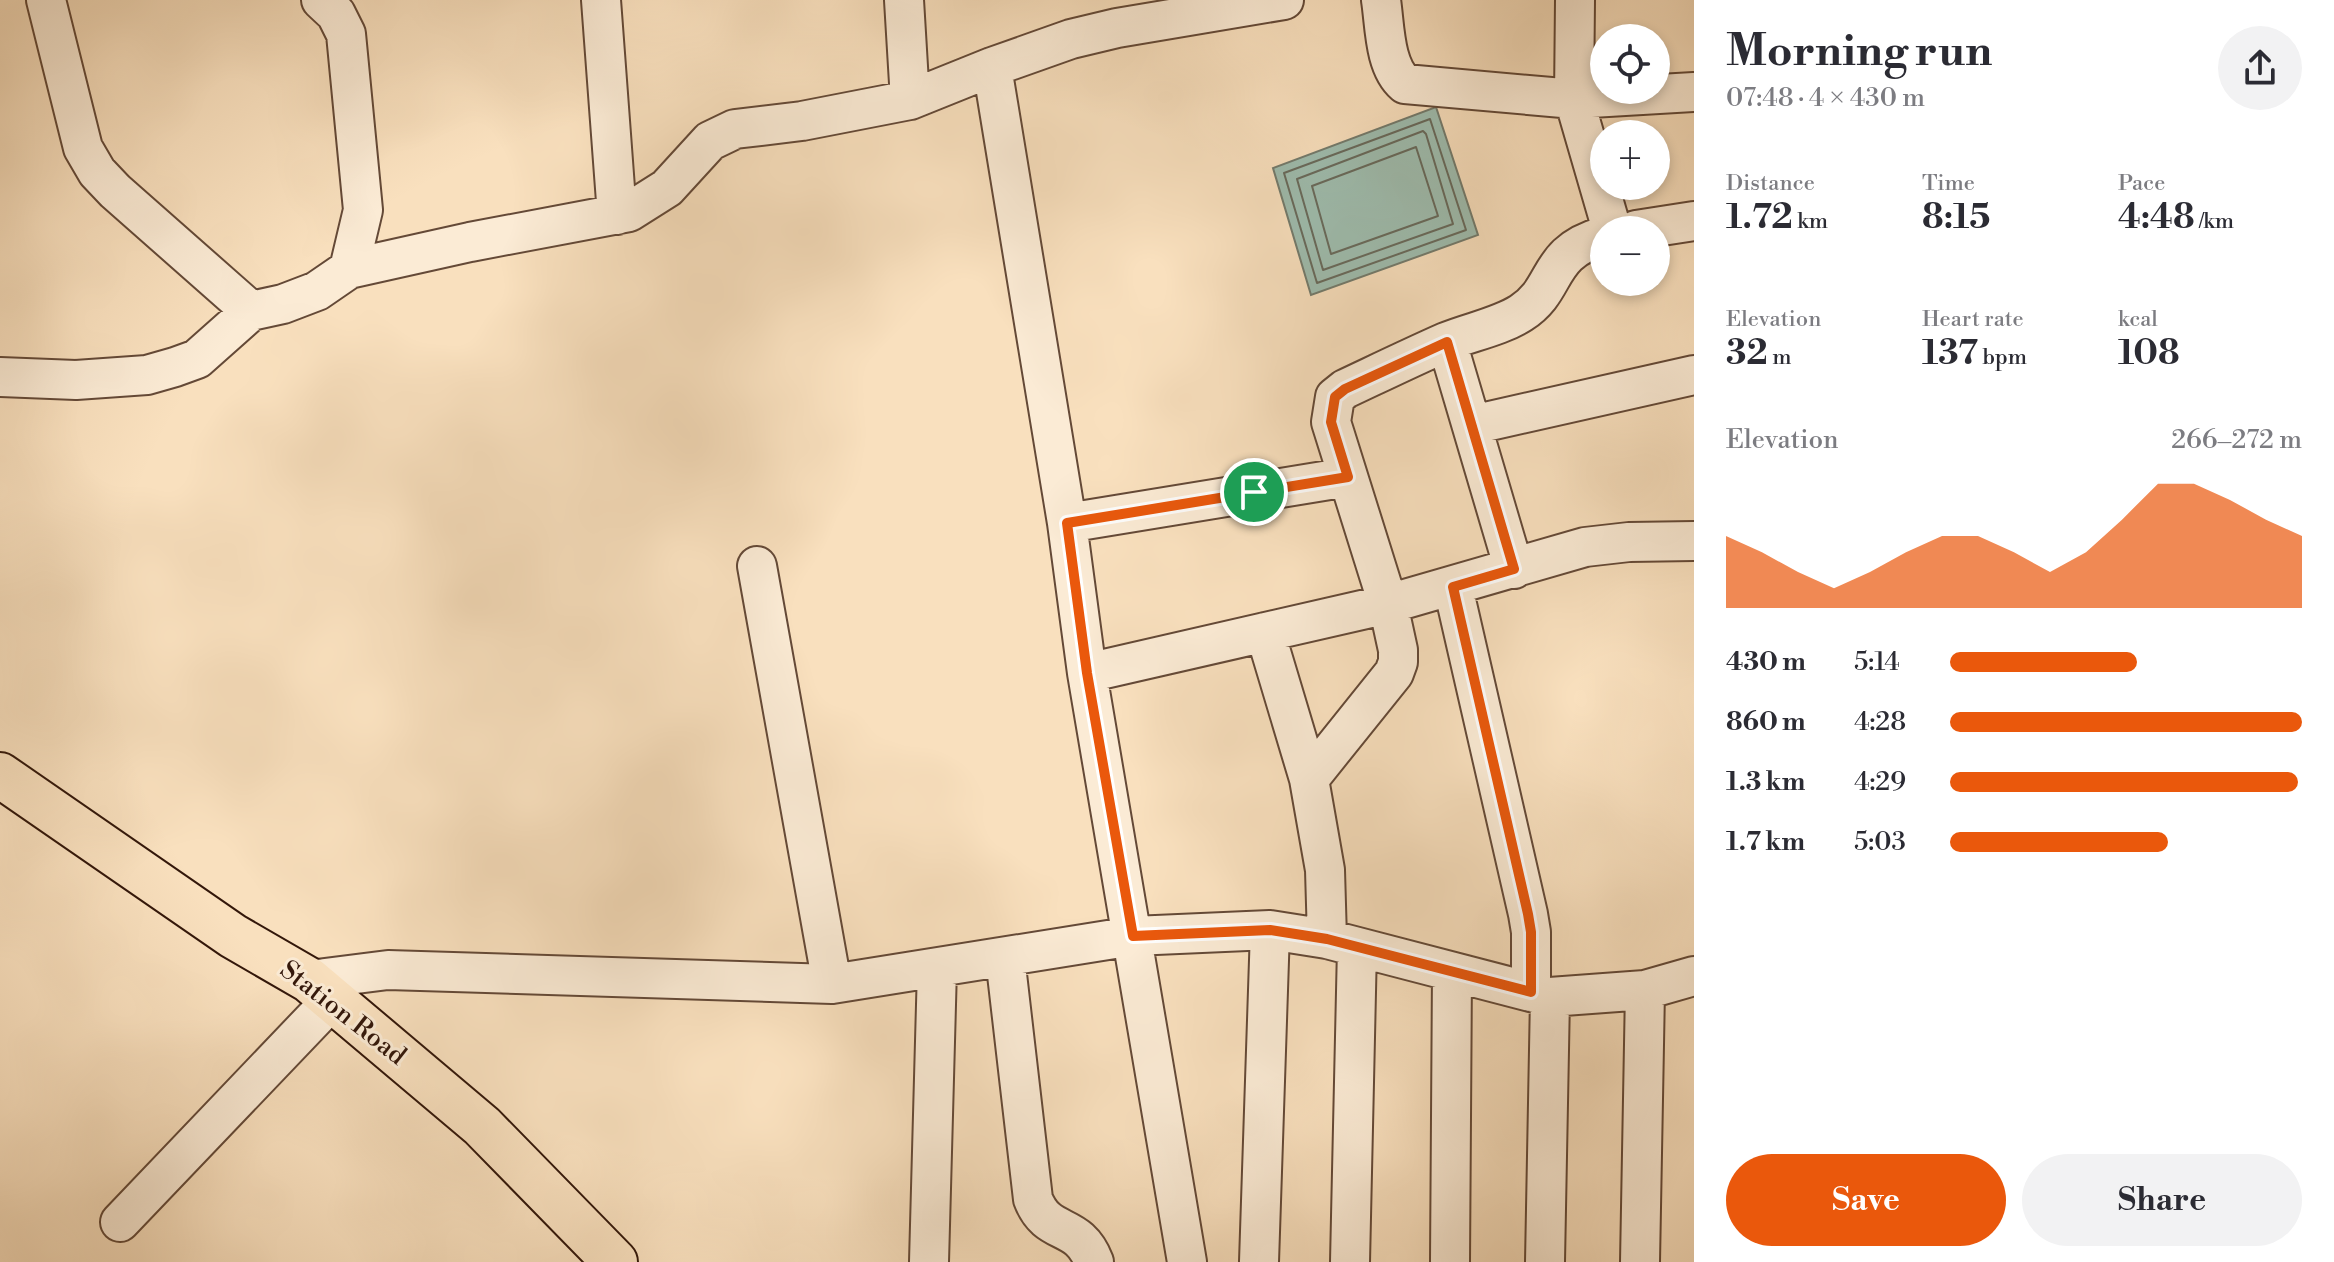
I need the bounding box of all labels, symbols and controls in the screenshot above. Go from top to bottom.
map controls [1590,24,1670,296]
button: locate [1590,24,1670,104]
text: Morning run [1726,24,1992,79]
button: share [2218,26,2302,110]
text: 07:48 · 4 × 430 m [1726,82,1925,114]
button: + [1590,120,1670,200]
text: Distance [1726,170,1815,197]
text: Time [1922,170,1975,197]
text: Pace [2118,170,2165,197]
text: 1.72 [1726,197,1793,239]
text: 8:15 [1922,197,1990,239]
text: 4:48 [2118,197,2195,239]
text: km [1793,208,1828,235]
text: /km [2195,208,2234,235]
button: − [1590,216,1670,296]
text: Elevation [1726,306,1821,333]
text: Heart rate [1922,306,2024,333]
text: kcal [2118,306,2158,333]
text: 32 [1726,333,1768,375]
text: 137 [1922,333,1978,375]
text: 108 [2118,333,2180,375]
text: m [1768,344,1792,371]
text: bpm [1978,344,2027,371]
text: Elevation [1726,424,1839,456]
text: 266–272 m [2171,424,2302,456]
pin [1220,458,1288,526]
icon: arrive [1232,470,1276,514]
text: 430 m [1726,646,1806,678]
text: 5:14 [1854,646,1900,678]
text: 860 m [1726,706,1806,738]
text: 4:28 [1854,706,1906,738]
text: 1.3 km [1726,766,1805,798]
text: 4:29 [1854,766,1906,798]
text: 1.7 km [1726,826,1805,858]
text: 5:03 [1854,826,1906,858]
street label: Station Road [274,954,413,1072]
button: Save [1726,1154,2006,1246]
button: Share [2022,1154,2302,1246]

